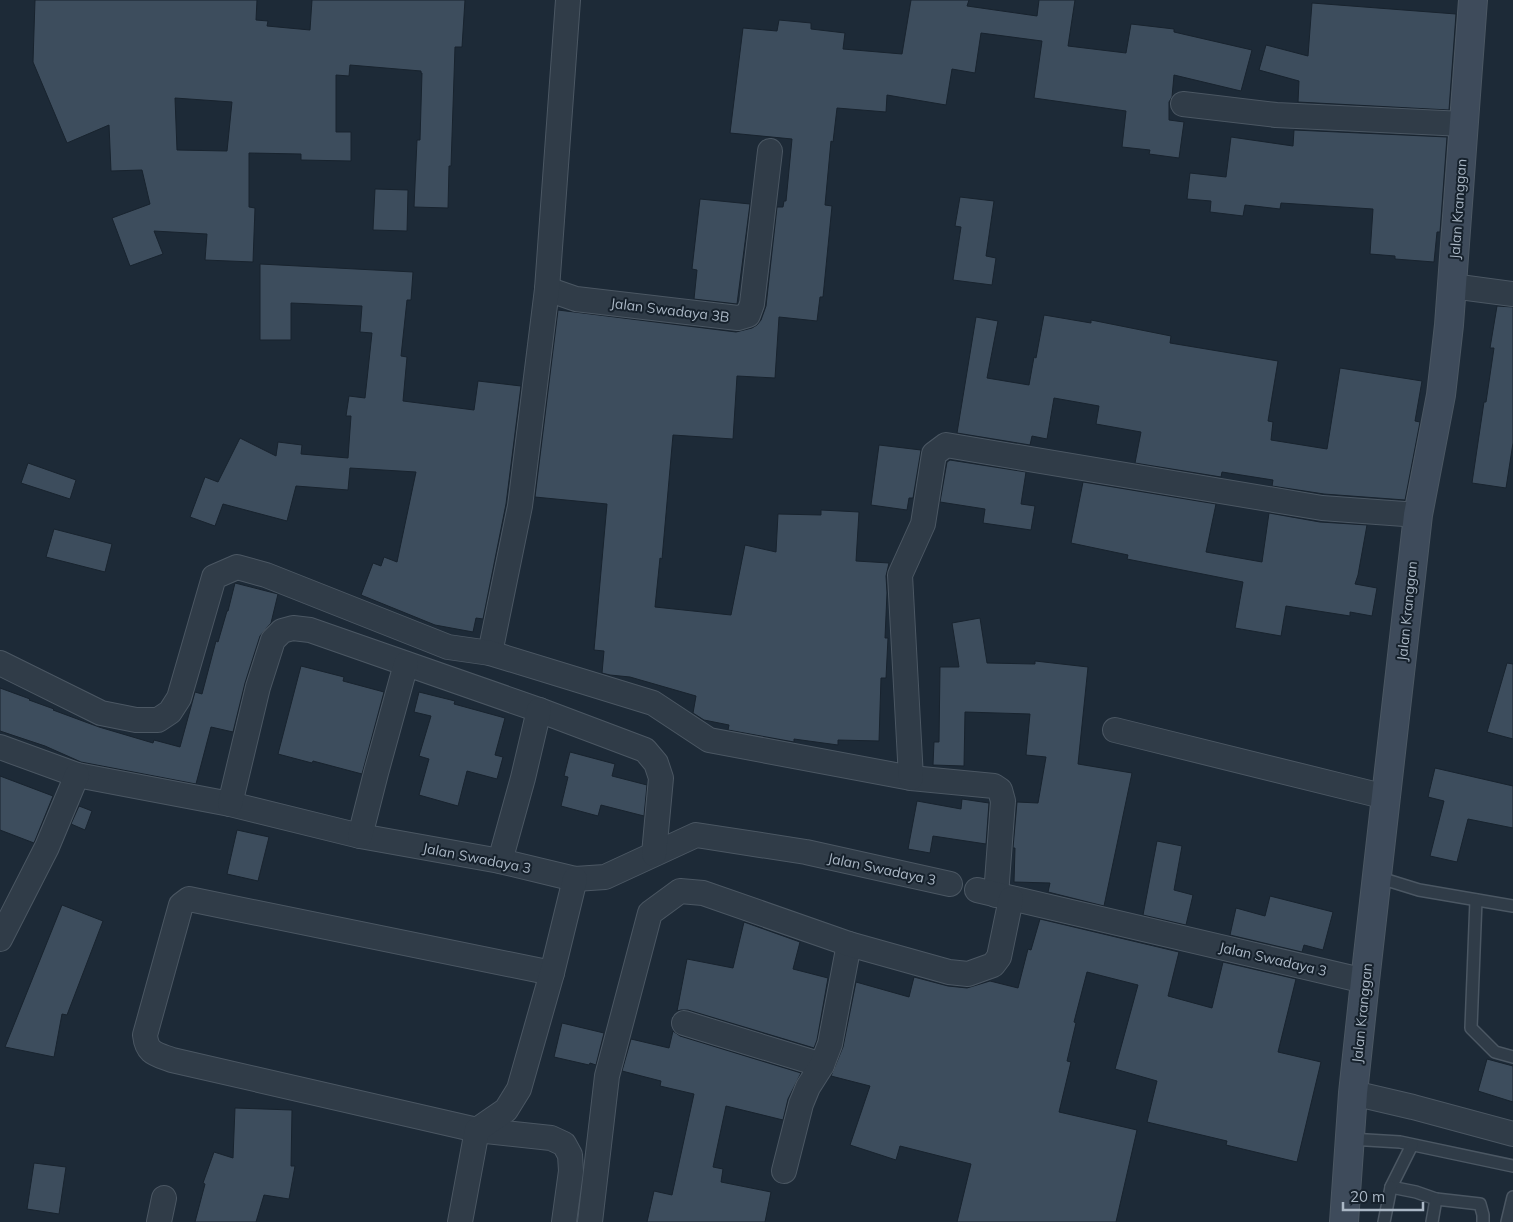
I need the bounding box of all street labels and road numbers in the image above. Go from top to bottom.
street label: Jalan Kranggan [1446,158,1470,260]
street label: Jalan Swadaya 3B [610,294,730,326]
street label: Jalan Kranggan [1393,560,1421,662]
street label: Jalan Swadaya 3 [421,839,533,877]
street label: Jalan Swadaya 3 [826,849,938,889]
street label: Jalan Swadaya 3 [1217,938,1329,980]
street label: Jalan Kranggan [1348,962,1376,1064]

